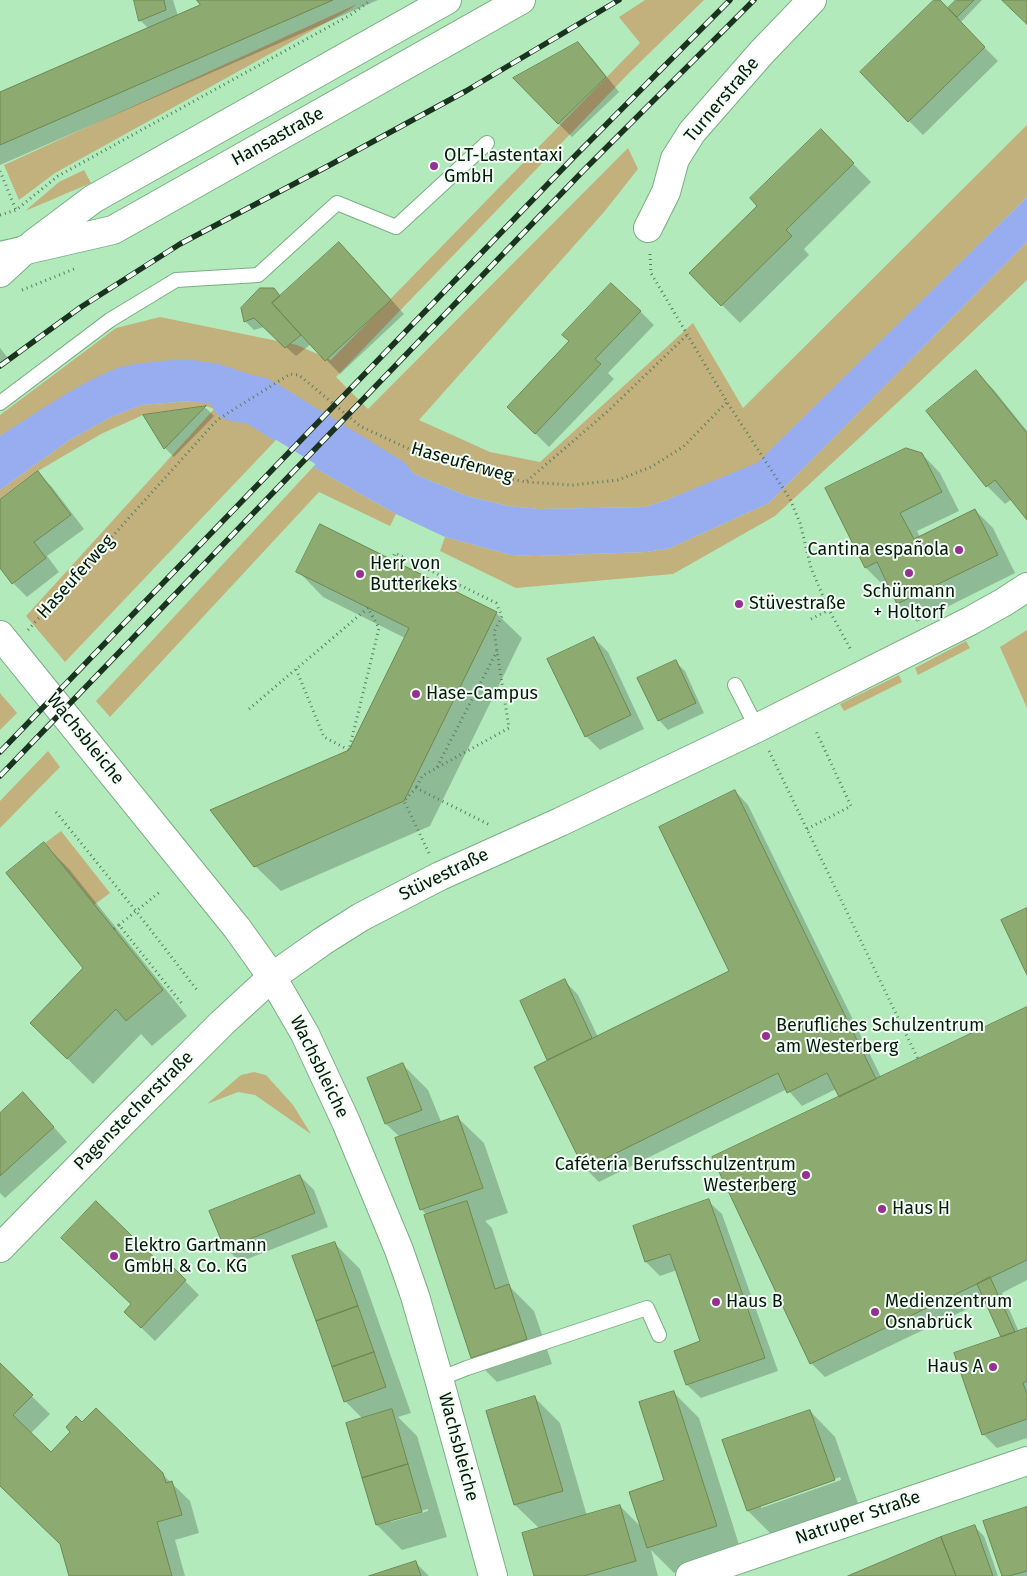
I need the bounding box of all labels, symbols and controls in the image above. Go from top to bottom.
street label: Turnerstraße [680,53,764,147]
street label: Hansastraße [228,103,328,171]
place label: OLT-Lastentaxi GmbH [444,145,563,188]
marker: OLT-Lastentaxi GmbH [428,160,440,172]
street label: Haseuferweg [408,438,516,488]
street label: Haseuferweg [33,531,119,623]
place label: Cantina española [808,539,949,561]
marker: Cantina española [953,544,965,556]
place label: Herr von Butterkeks [370,553,457,596]
marker: Schürmann + Holtorf [903,567,915,579]
marker: Herr von Butterkeks [354,568,366,580]
place label: Schürmann + Holtorf [863,581,955,624]
place label: Stüvestraße [749,593,846,615]
marker: Stüvestraße [733,598,745,610]
place label: Hase-Campus [426,683,538,705]
marker: Hase-Campus [410,688,422,700]
street label: Wachsbleiche [42,689,128,789]
street label: Stüvestraße [396,844,492,906]
street label: Wachsbleiche [285,1012,353,1122]
place label: Berufliches Schulzentrum am Westerberg [776,1015,984,1058]
marker: Berufliches Schulzentrum am Westerberg [760,1030,772,1042]
street label: Pagenstecherstraße [70,1047,198,1175]
place label: Caféteria Berufsschulzentrum Westerberg [555,1154,796,1196]
marker: Caféteria Berufsschulzentrum Westerberg [800,1169,812,1181]
place label: Haus H [892,1198,950,1220]
marker: Haus H [876,1203,888,1215]
place label: Elektro Gartmann GmbH & Co. KG [124,1235,267,1278]
marker: Elektro Gartmann GmbH & Co. KG [108,1250,120,1262]
place label: Haus B [726,1291,783,1313]
place label: Medienzentrum Osnabrück [885,1291,1012,1334]
marker: Haus B [710,1296,722,1308]
marker: Medienzentrum Osnabrück [869,1306,881,1318]
place label: Haus A [927,1356,983,1378]
marker: Haus A [987,1361,999,1373]
street label: Wachsbleiche [433,1390,483,1504]
street label: Natruper Straße [792,1486,924,1550]

